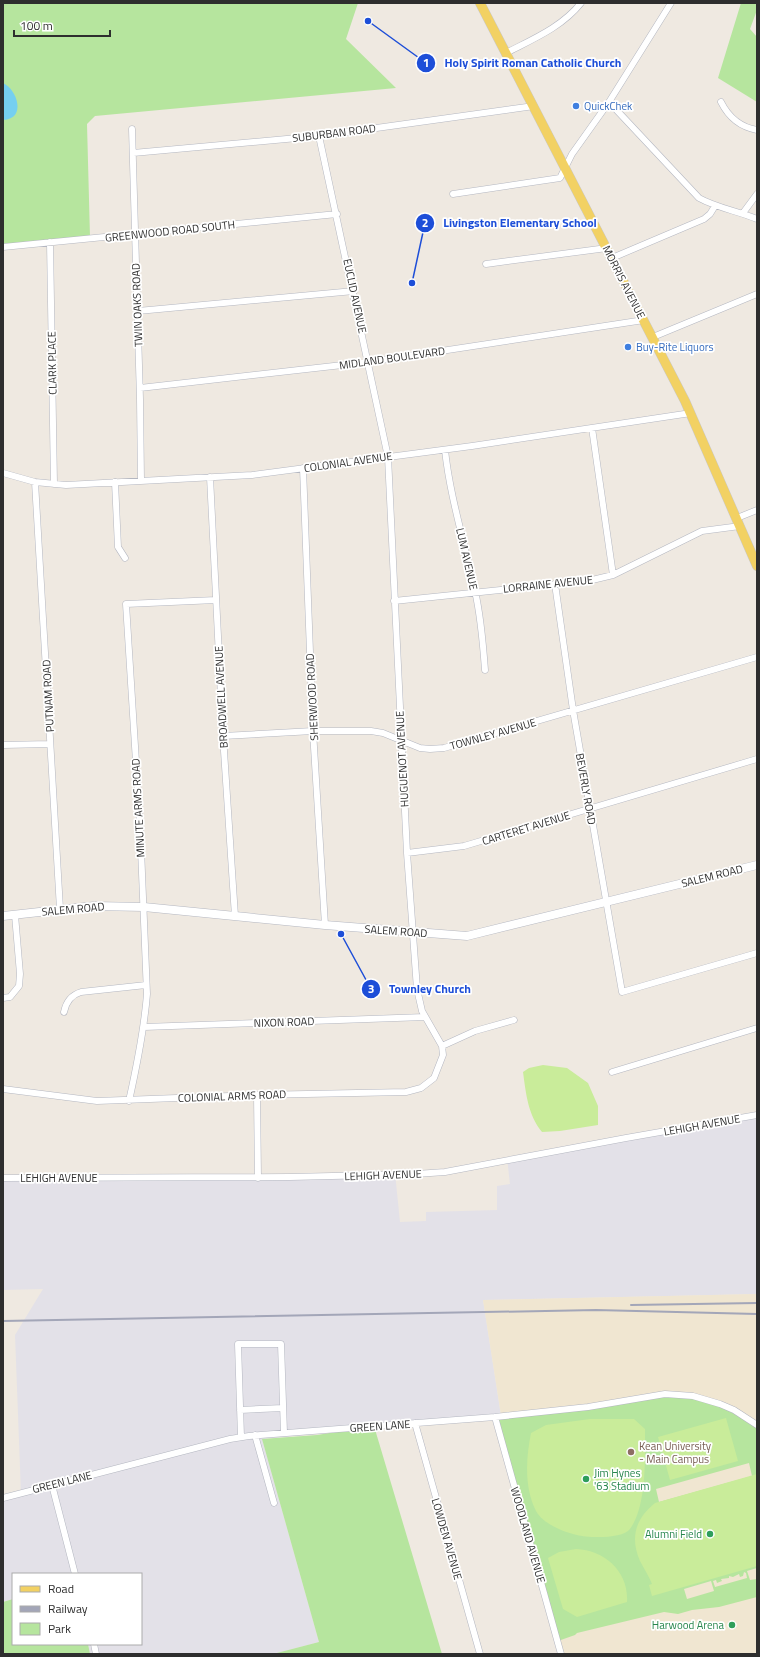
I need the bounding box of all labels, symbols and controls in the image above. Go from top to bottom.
scale bar [14,12,110,38]
text: 100 m [20,16,53,35]
callout: Holy Spirit Roman Catholic Church [416,51,629,75]
text: 1 [423,53,429,72]
text: Holy Spirit Roman Catholic Church [445,53,621,72]
place label: QuickChek [584,98,633,114]
marker: QuickChek [571,101,581,111]
street label: SUBURBAN ROAD [291,120,377,146]
callout: Livingston Elementary School [415,211,605,235]
text: 2 [422,213,428,232]
text: Livingston Elementary School [443,213,597,232]
street label: GREENWOOD ROAD SOUTH [104,216,236,246]
street label: MORRIS AVENUE [599,243,649,321]
street label: EUCLID AVENUE [339,257,371,335]
street label: TWIN OAKS ROAD [128,263,146,347]
street label: CLARK PLACE [43,331,61,395]
place label: Buy-Rite Liquors [636,339,714,355]
marker: Buy-Rite Liquors [623,342,633,352]
street label: MIDLAND BOULEVARD [338,343,446,373]
street label: COLONIAL AVENUE [303,448,393,476]
street label: LUM AVENUE [452,526,482,592]
street label: LORRAINE AVENUE [502,571,594,597]
street label: BROADWELL AVENUE [210,645,232,749]
street label: SHERWOOD ROAD [302,653,322,741]
street label: PUTNAM ROAD [38,659,58,733]
street label: HUGUENOT AVENUE [391,710,413,808]
street label: TOWNLEY AVENUE [448,714,538,754]
street label: BEVERLY ROAD [572,752,600,826]
street label: MINUTE ARMS ROAD [127,758,149,858]
street label: CARTERET AVENUE [480,807,572,849]
street label: SALEM ROAD [680,861,744,891]
street label: SALEM ROAD [41,898,105,920]
street label: SALEM ROAD [364,921,428,941]
callout: Townley Church [361,977,479,1001]
text: 3 [368,979,374,998]
text: Townley Church [389,979,471,998]
street label: NIXON ROAD [253,1013,315,1031]
street label: COLONIAL ARMS ROAD [178,1086,286,1106]
street label: LEHIGH AVENUE [662,1110,742,1140]
street label: LEHIGH AVENUE [344,1166,422,1184]
street label: LEHIGH AVENUE [20,1170,98,1186]
street label: GREEN LANE [349,1416,411,1436]
place label: Kean University - Main Campus [639,1438,712,1467]
marker: Kean University - Main Campus [626,1447,636,1457]
place label: Jim Hynes '63 Stadium [594,1465,650,1494]
street label: GREEN LANE [31,1467,93,1497]
marker: Jim Hynes '63 Stadium [581,1474,591,1484]
street label: WOODLAND AVENUE [507,1485,549,1585]
street label: LOWDEN AVENUE [428,1496,466,1582]
place label: Alumni Field [645,1526,702,1542]
marker: Alumni Field [705,1529,715,1539]
legend [12,1573,142,1645]
text: Road [48,1579,74,1598]
text: Railway [48,1599,88,1618]
place label: Harwood Arena [652,1617,724,1633]
text: Park [48,1619,71,1638]
marker: Harwood Arena [727,1620,737,1630]

